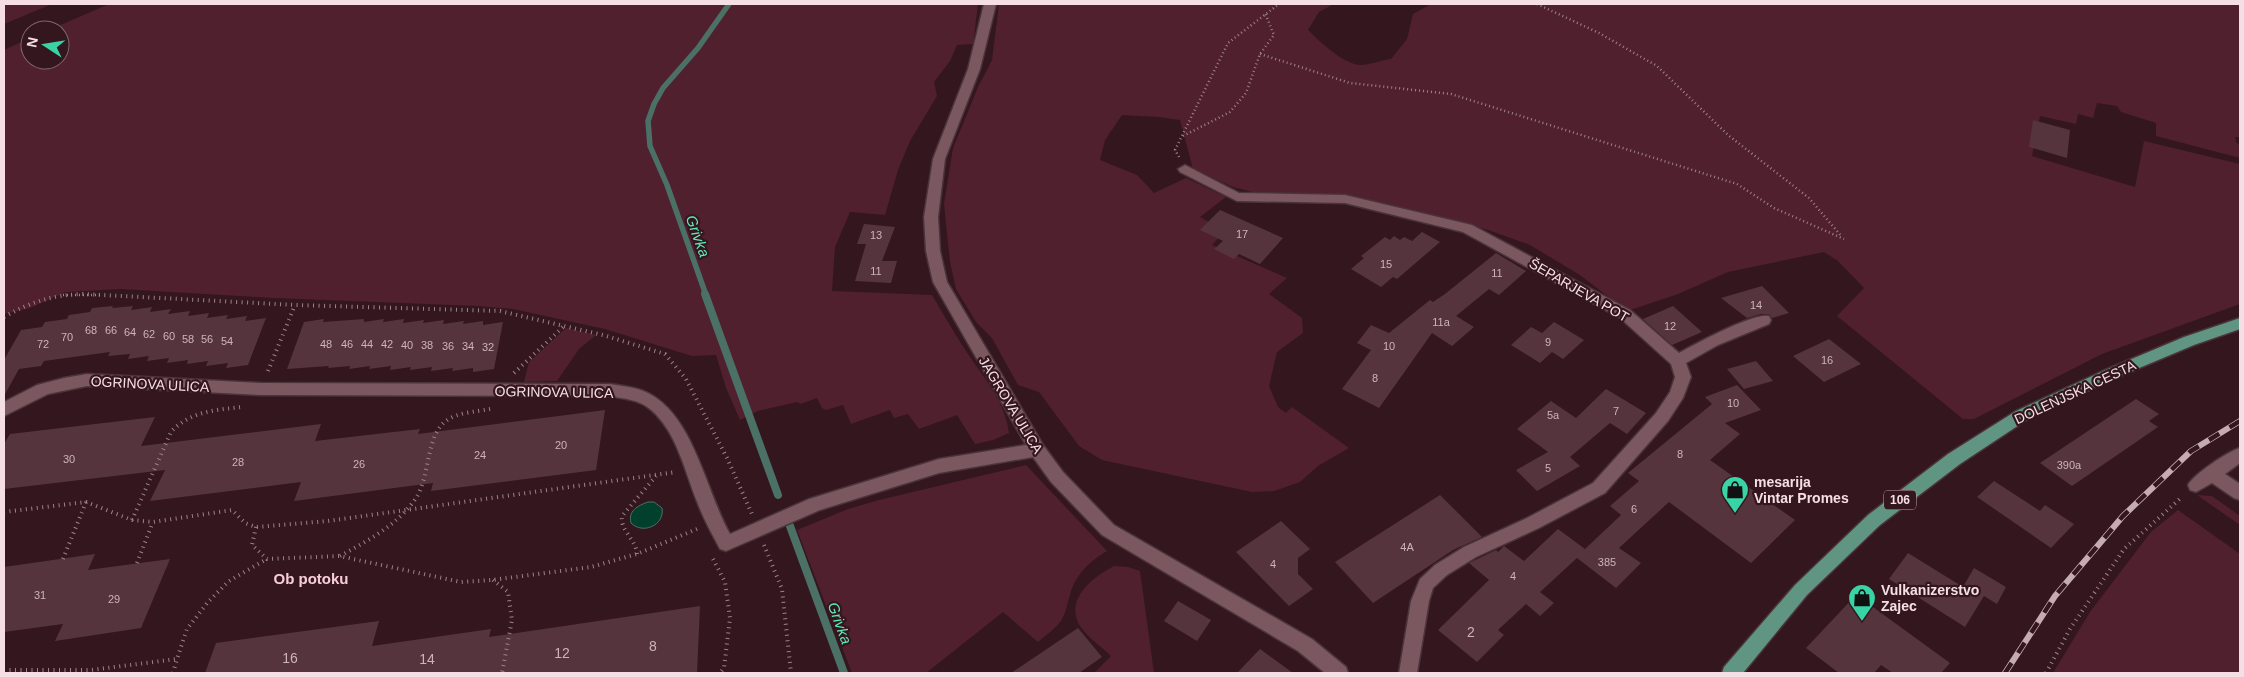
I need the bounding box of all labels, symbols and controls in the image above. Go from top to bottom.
north arrow [20,20,70,70]
text: N [23,36,41,49]
water label: Grivka [683,213,713,259]
house number: 17 [1236,228,1248,240]
house number: 13 [870,229,882,241]
street label: ŠEPARJEVA POT [1526,255,1632,325]
house number: 15 [1380,258,1392,270]
house number: 11 [870,265,882,277]
house number: 11 [1491,267,1503,279]
house number: 14 [1750,299,1762,311]
house number: 11a [1432,316,1451,328]
house number: 12 [1664,320,1676,332]
house number: 68 [85,324,97,336]
house number: 66 [105,324,117,336]
house number: 64 [124,326,136,338]
house number: 62 [143,328,155,340]
house number: 60 [163,330,175,342]
house number: 70 [61,331,73,343]
house number: 58 [182,333,194,345]
house number: 56 [201,333,213,345]
house number: 54 [221,335,233,347]
house number: 9 [1545,336,1551,348]
house number: 72 [37,338,49,350]
house number: 48 [320,338,332,350]
house number: 46 [341,338,353,350]
house number: 44 [361,338,373,350]
house number: 42 [381,338,393,350]
house number: 40 [401,339,413,351]
house number: 38 [421,339,433,351]
house number: 36 [442,340,454,352]
house number: 34 [462,340,474,352]
house number: 10 [1383,340,1395,352]
house number: 32 [482,341,494,353]
street label: JAGROVA ULICA [976,354,1047,457]
house number: 16 [1821,354,1833,366]
street label: DOLENJSKA CESTA [2012,357,2139,427]
house number: 8 [1372,372,1378,384]
street label: OGRINOVA ULICA [90,373,210,395]
street label: OGRINOVA ULICA [494,383,614,401]
house number: 10 [1727,397,1739,409]
house number: 7 [1613,405,1619,417]
house number: 5a [1547,409,1560,421]
house number: 20 [555,439,567,451]
house number: 8 [1677,448,1683,460]
house number: 24 [474,449,486,461]
house number: 30 [63,453,75,465]
house number: 28 [232,456,244,468]
house number: 26 [353,458,365,470]
house number: 390a [2057,459,2082,471]
house number: 5 [1545,462,1551,474]
place label: mesarija Vintar Promes [1754,474,1849,506]
shop icon: mesarija Vintar Promes [1720,475,1750,514]
road number: 106 [1884,490,1916,510]
house number: 6 [1631,503,1637,515]
house number: 4A [1400,541,1414,553]
house number: 385 [1598,556,1616,568]
house number: 4 [1270,558,1276,570]
district label: Ob potoku [274,570,349,587]
house number: 4 [1510,570,1516,582]
place label: Vulkanizerstvo Zajec [1881,582,1979,614]
shop icon: Vulkanizerstvo Zajec [1847,583,1877,622]
house number: 31 [34,589,46,601]
house number: 29 [108,593,120,605]
water label: Grivka [825,600,855,646]
house number: 2 [1467,624,1475,640]
house number: 8 [649,638,657,654]
house number: 12 [554,645,570,661]
house number: 16 [282,650,298,666]
house number: 14 [419,651,435,667]

